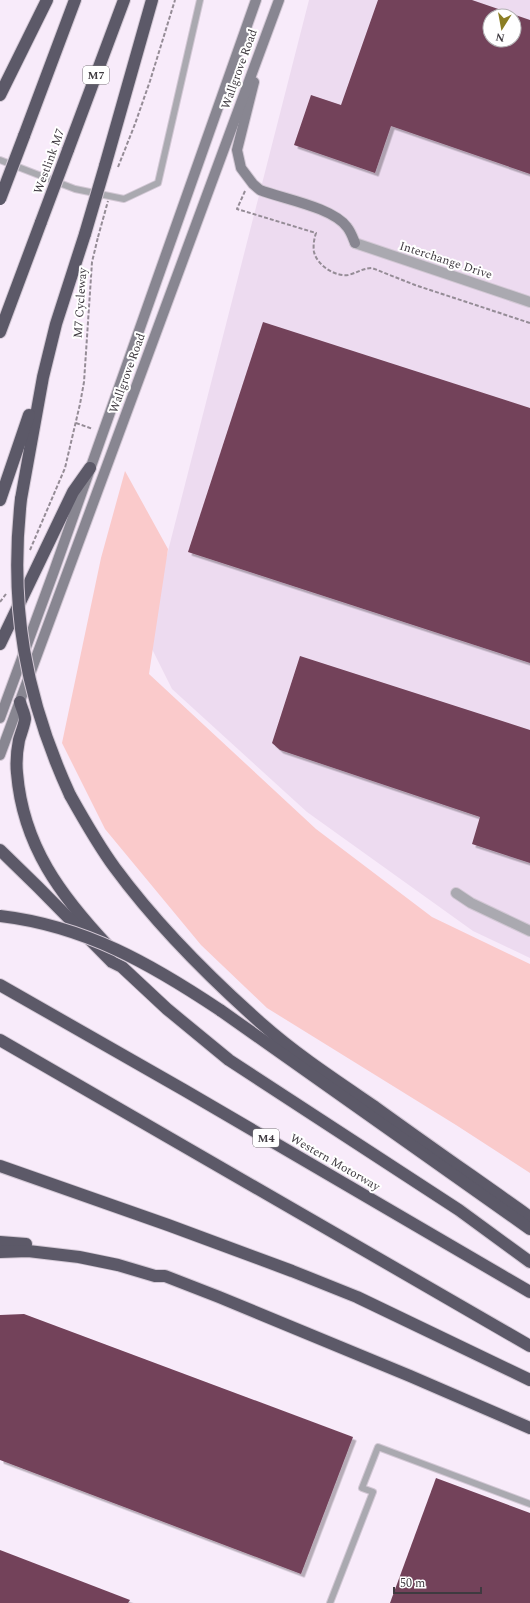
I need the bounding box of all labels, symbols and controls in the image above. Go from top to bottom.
north arrow [482,8,522,48]
street label: Wallgrove Road [216,26,263,112]
text: N [494,28,506,47]
road number: M7 [83,66,109,84]
street label: Westlink M7 [29,126,70,196]
street label: Interchange Drive [397,237,495,284]
street label: M7 Cycleway [69,266,93,339]
street label: Wallgrove Road [104,330,151,416]
road number: M4 [253,1129,279,1147]
street label: Western Motorway [286,1129,384,1197]
scale bar [394,1569,481,1595]
text: 50 m [400,1574,425,1593]

